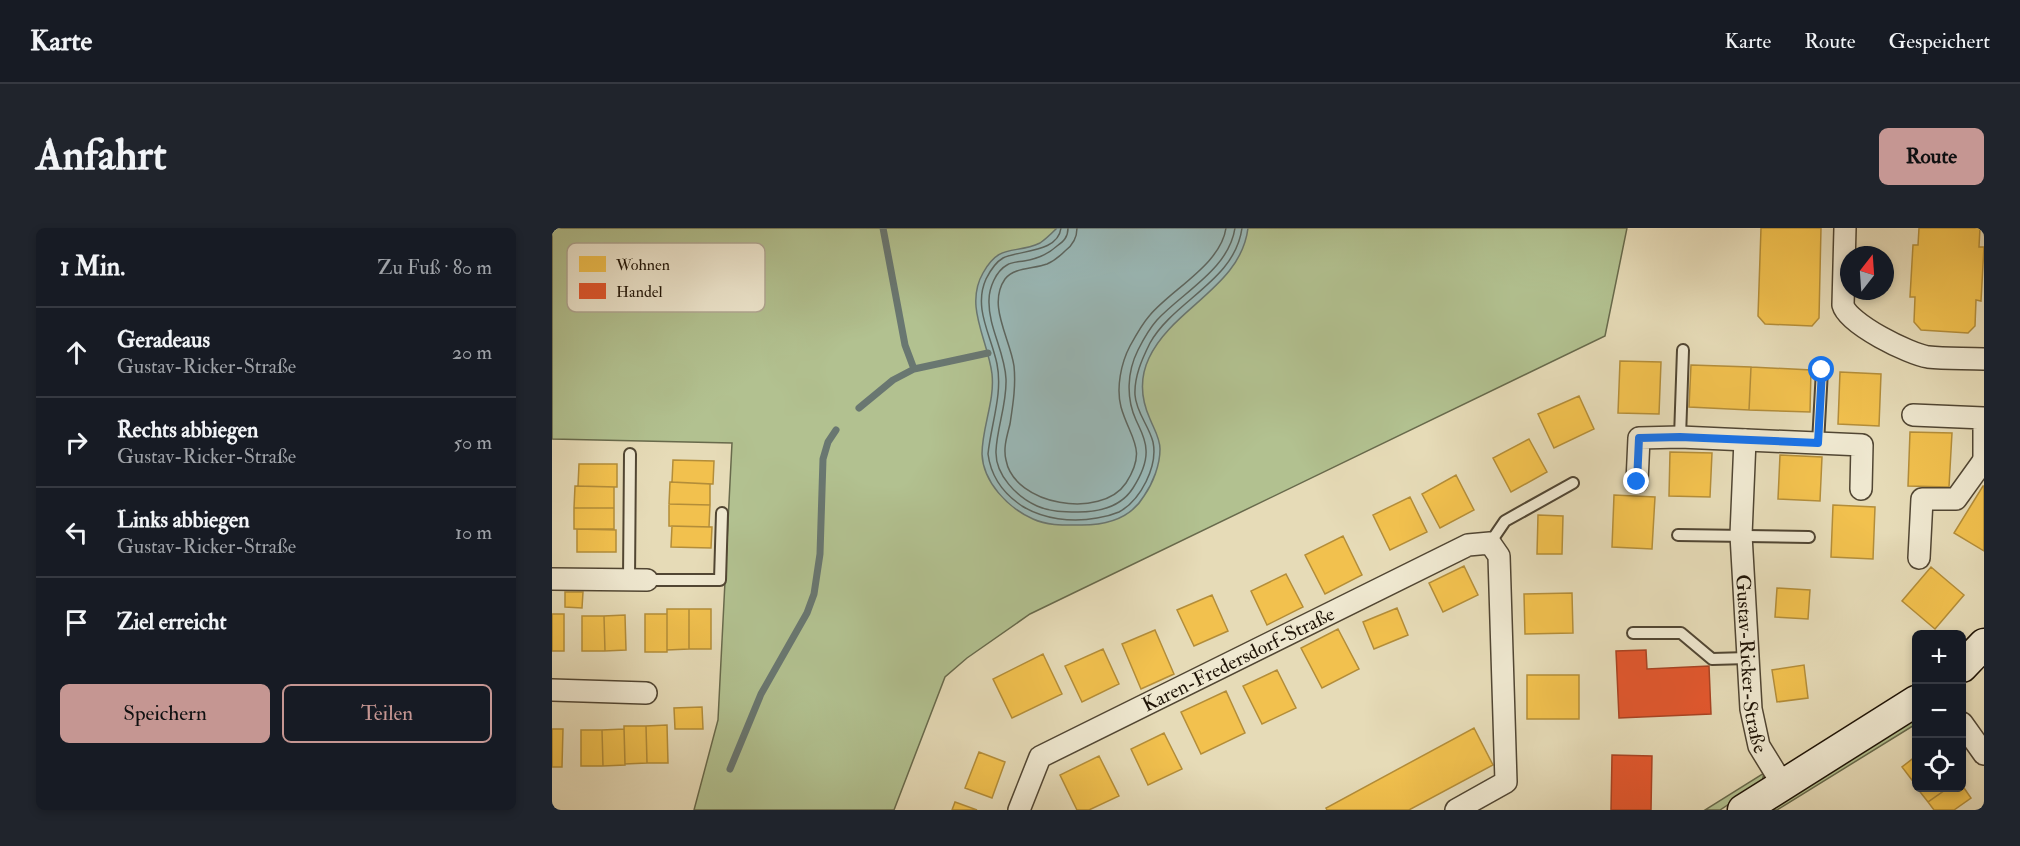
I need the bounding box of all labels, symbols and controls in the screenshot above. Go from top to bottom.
text: Karte [30,24,92,59]
text: Karte [1725,28,1771,55]
text: Route [1804,28,1856,55]
text: Gespeichert [1889,28,1990,55]
button: Route [1879,128,1984,185]
text: Anfahrt [36,130,167,182]
legend [567,243,765,312]
north arrow [1840,246,1894,300]
text: 1 Min. [60,251,125,283]
text: Zu Fuß · 80 m [378,255,492,280]
text: Wohnen [615,255,670,275]
text: Handel [616,282,663,302]
text: Geradeaus [117,326,210,354]
icon: ahead [60,336,93,369]
text: 20 m [452,340,492,365]
text: Gustav-Ricker-Straße [117,354,296,379]
route start [1808,356,1834,382]
text: Rechts abbiegen [117,416,258,444]
icon: right [60,426,93,459]
text: 50 m [453,430,492,455]
text: Gustav-Ricker-Straße [117,444,296,469]
route end [1623,468,1649,494]
text: Links abbiegen [117,506,250,534]
icon: left [60,516,93,549]
text: 10 m [455,520,492,545]
text: Gustav-Ricker-Straße [117,534,296,559]
street label: Gustav-Ricker-Straße [1731,574,1773,758]
street label: Karen-Fredersdorf-Straße [1138,601,1338,717]
icon: arrive [60,606,93,639]
text: Ziel erreicht [117,608,227,636]
map controls [1912,630,1966,792]
button: + [1912,630,1966,684]
button: Speichern [60,684,270,743]
button: Teilen [282,684,492,743]
button: − [1912,684,1966,738]
button: locate [1912,738,1966,792]

